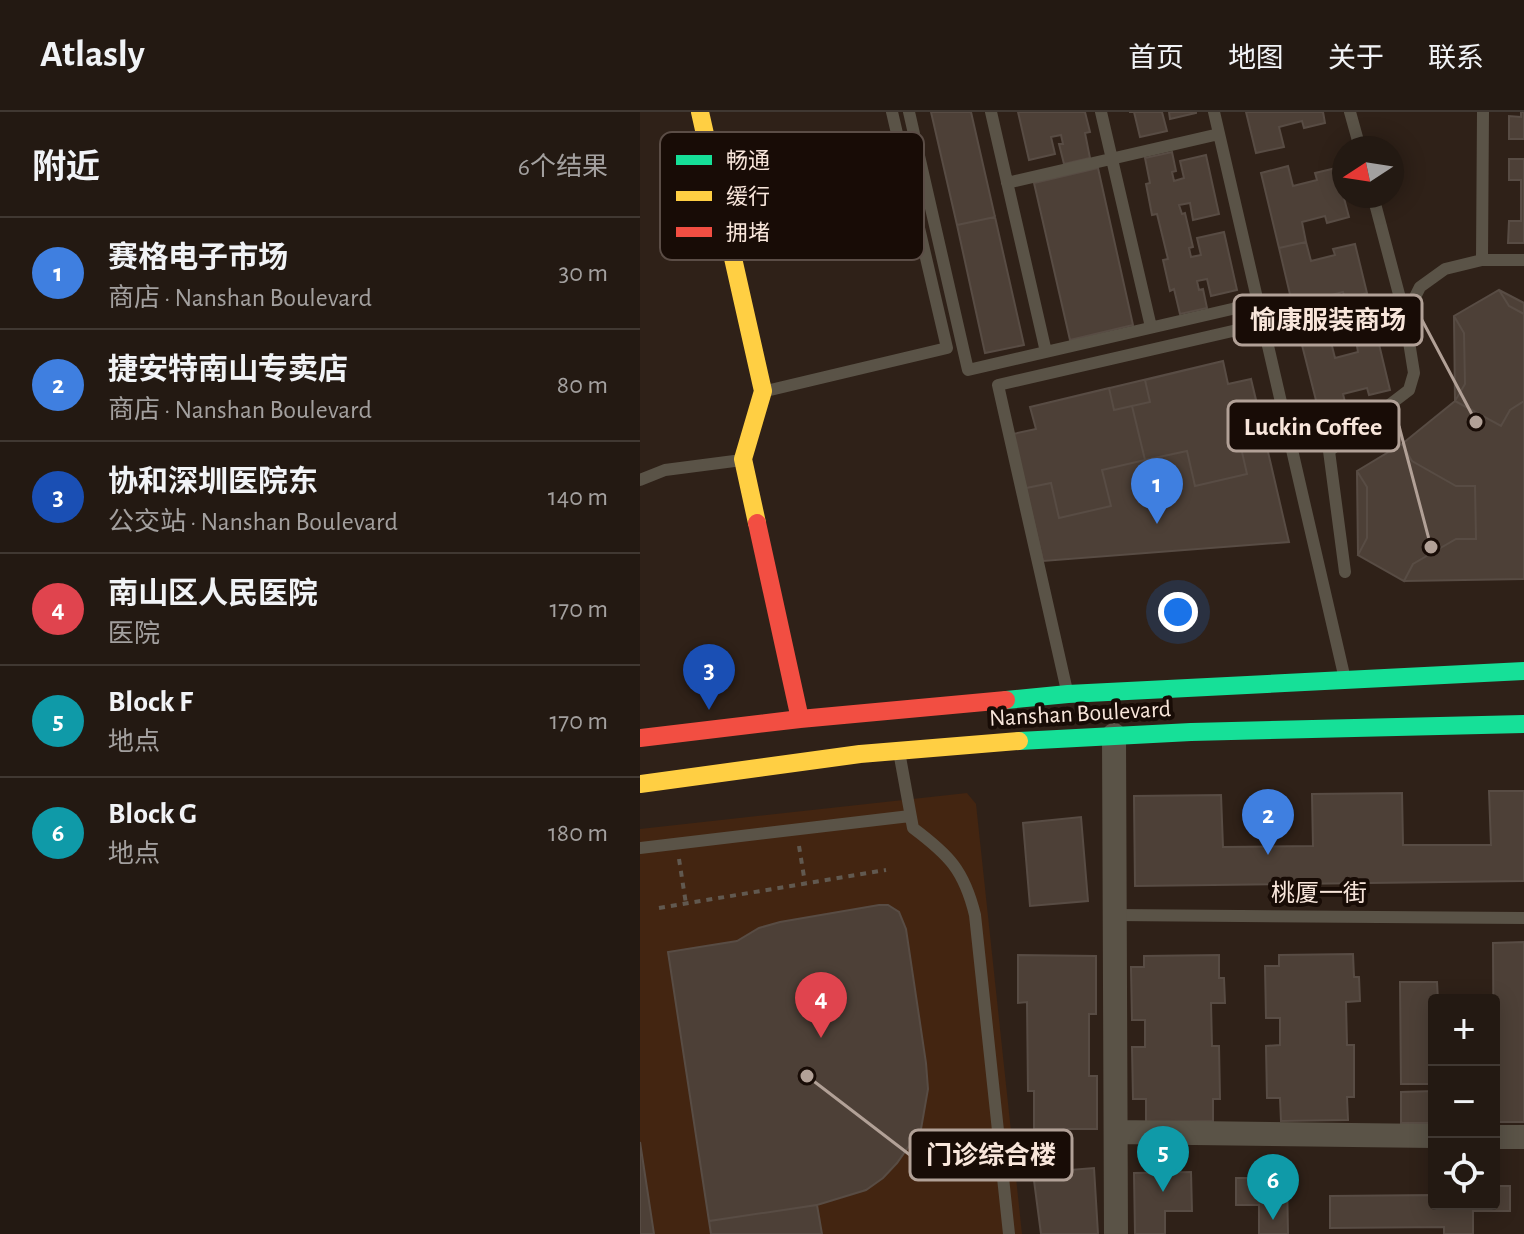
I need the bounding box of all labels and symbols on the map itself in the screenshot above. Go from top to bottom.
legend [660,132,924,260]
north arrow [1332,136,1404,208]
text: 畅通 [726,149,770,172]
text: 缓行 [726,185,770,208]
text: 拥堵 [726,221,770,244]
callout: 愉康服装商场 [1234,295,1422,345]
text: 愉康服装商场 [1250,306,1406,334]
callout: Luckin Coffee [1228,401,1399,451]
text: Luckin Coffee [1244,414,1382,440]
pin: 1 [1131,458,1183,524]
your location [1158,592,1198,632]
pin: 3 [683,644,735,710]
street label: Nanshan Boulevard [988,697,1172,731]
pin: 2 [1242,789,1294,855]
street label: 桃厦一街 [1271,880,1367,906]
pin: 4 [795,972,847,1038]
pin: 5 [1137,1126,1189,1192]
callout: 门诊综合楼 [910,1130,1072,1180]
text: 门诊综合楼 [926,1141,1056,1169]
pin: 6 [1247,1154,1299,1220]

